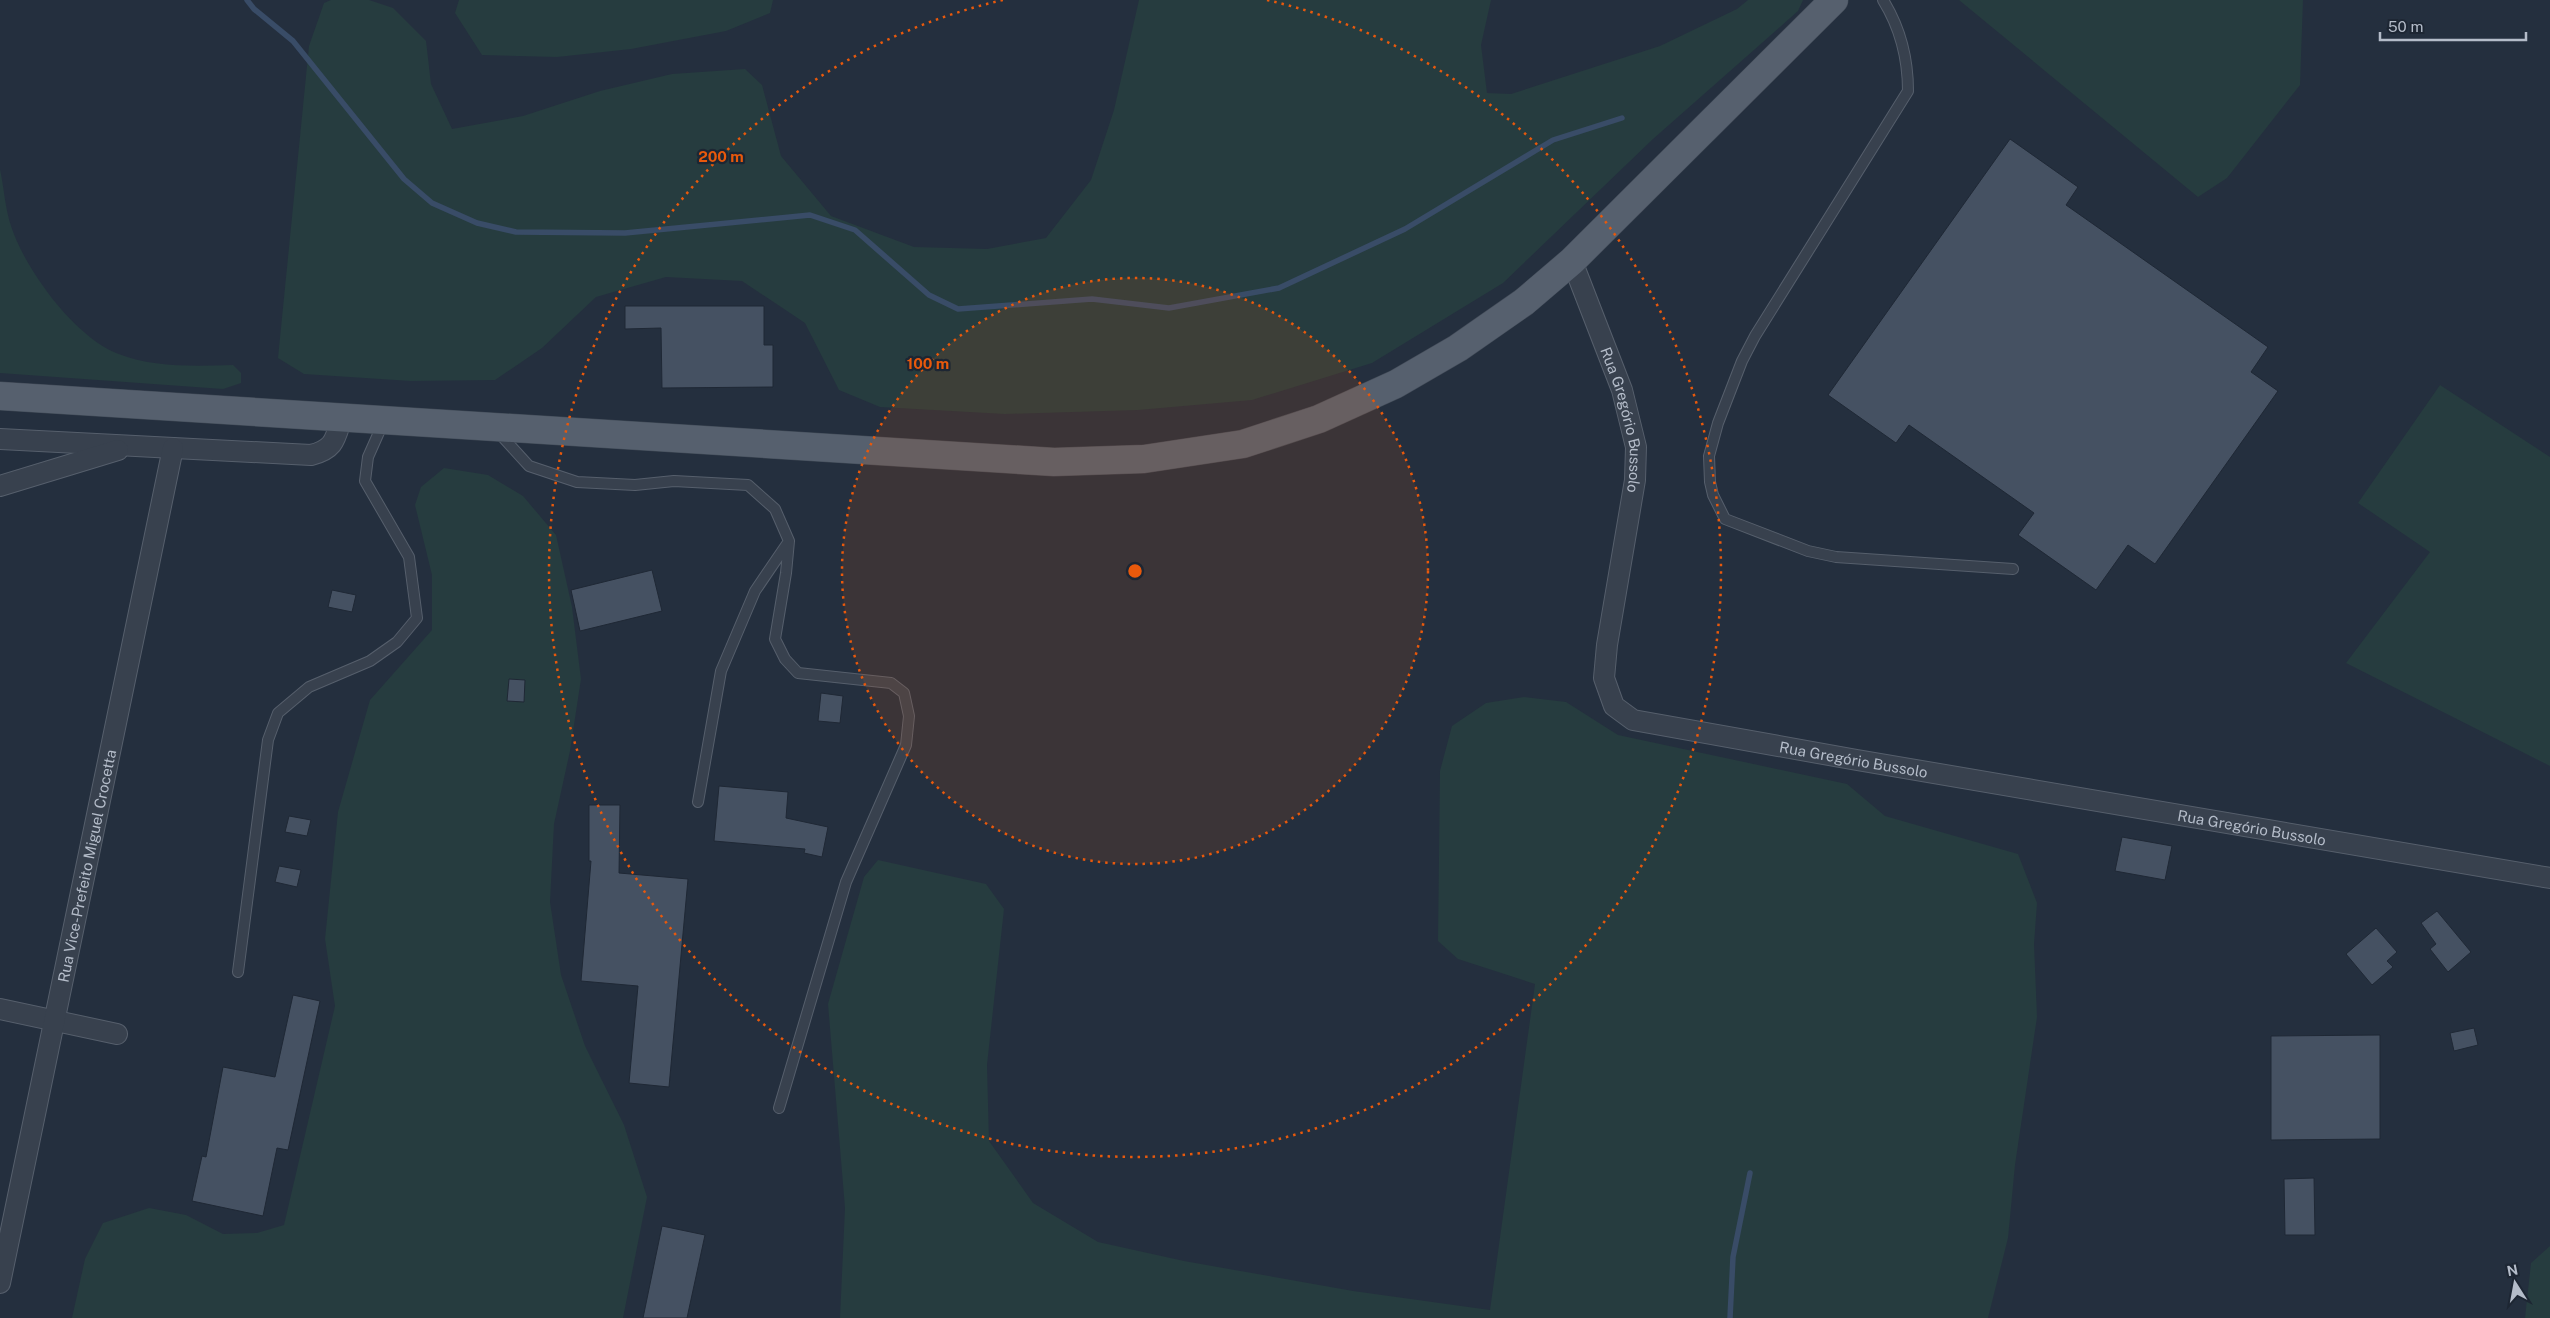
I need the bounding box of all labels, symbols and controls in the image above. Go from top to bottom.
scale bar [2380,10,2526,42]
text: 50 m [2388,18,2423,35]
text: 200 m [698,148,744,165]
street label: Rua Gregório Bussolo [1598,345,1645,494]
text: 100 m [907,355,949,372]
centre of rings [1126,562,1144,580]
street label: Rua Gregório Bussolo [1778,738,1929,780]
street label: Rua Vice-Prefeito Miguel Crocetta [54,748,119,984]
street label: Rua Gregório Bussolo [2176,806,2327,848]
north arrow [2490,1258,2540,1308]
text: N [2506,1261,2519,1279]

